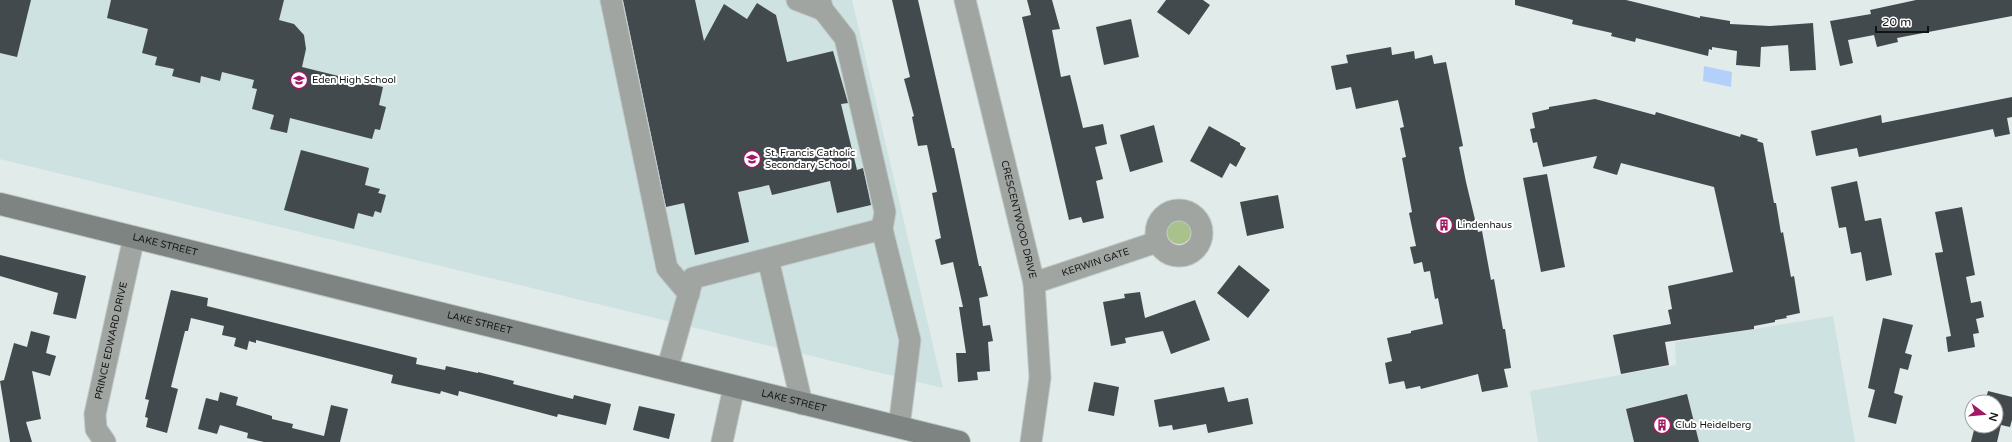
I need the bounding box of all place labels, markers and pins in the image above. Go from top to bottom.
school or university icon: Eden High School [289,70,309,90]
place label: Eden High School [312,74,396,86]
place label: St. Francis Catholic Secondary School [765,147,855,171]
school or university icon: St. Francis Catholic Secondary School [742,149,762,169]
building icon: Lindenhaus [1434,215,1454,235]
place label: Lindenhaus [1457,219,1512,231]
building icon: Club Heidelberg [1652,415,1672,435]
place label: Club Heidelberg [1675,419,1751,431]

